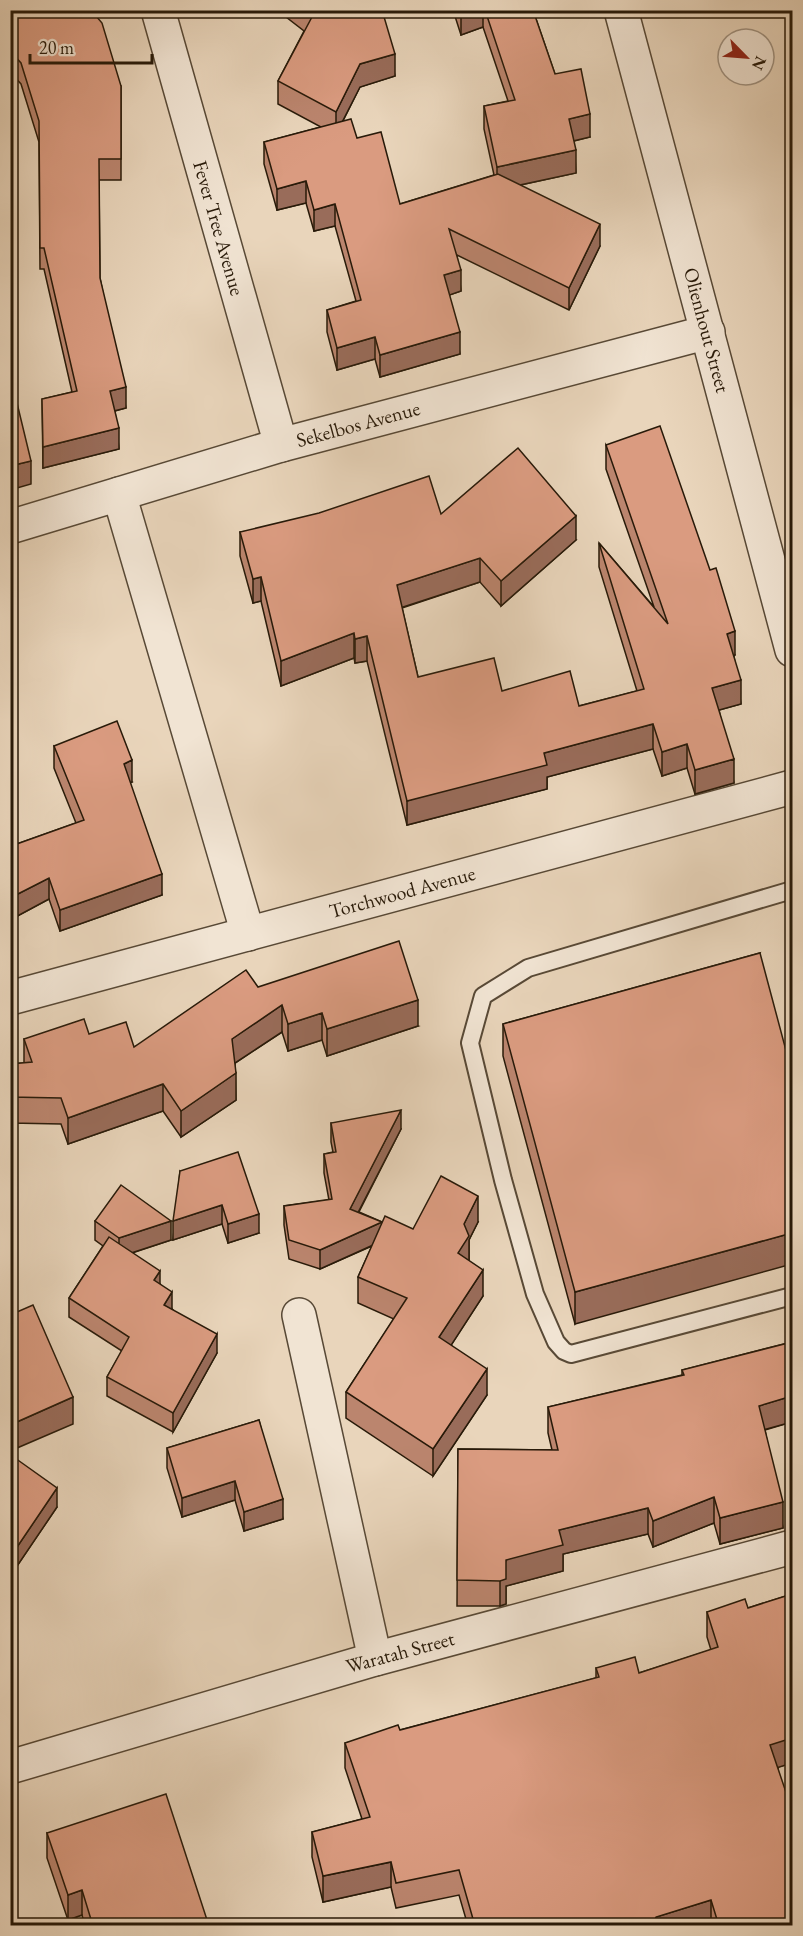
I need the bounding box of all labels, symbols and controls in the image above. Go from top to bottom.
scale bar [30,27,152,65]
north arrow [716,27,776,87]
text: 20 m [39,36,74,59]
text: N [747,53,771,73]
street label: Fever Tree Avenue [187,158,251,299]
street label: Olienhout Street [678,265,736,396]
street label: Sekelbos Avenue [293,395,423,453]
street label: Torchwood Avenue [326,860,478,924]
street label: Waratah Street [343,1625,458,1679]

